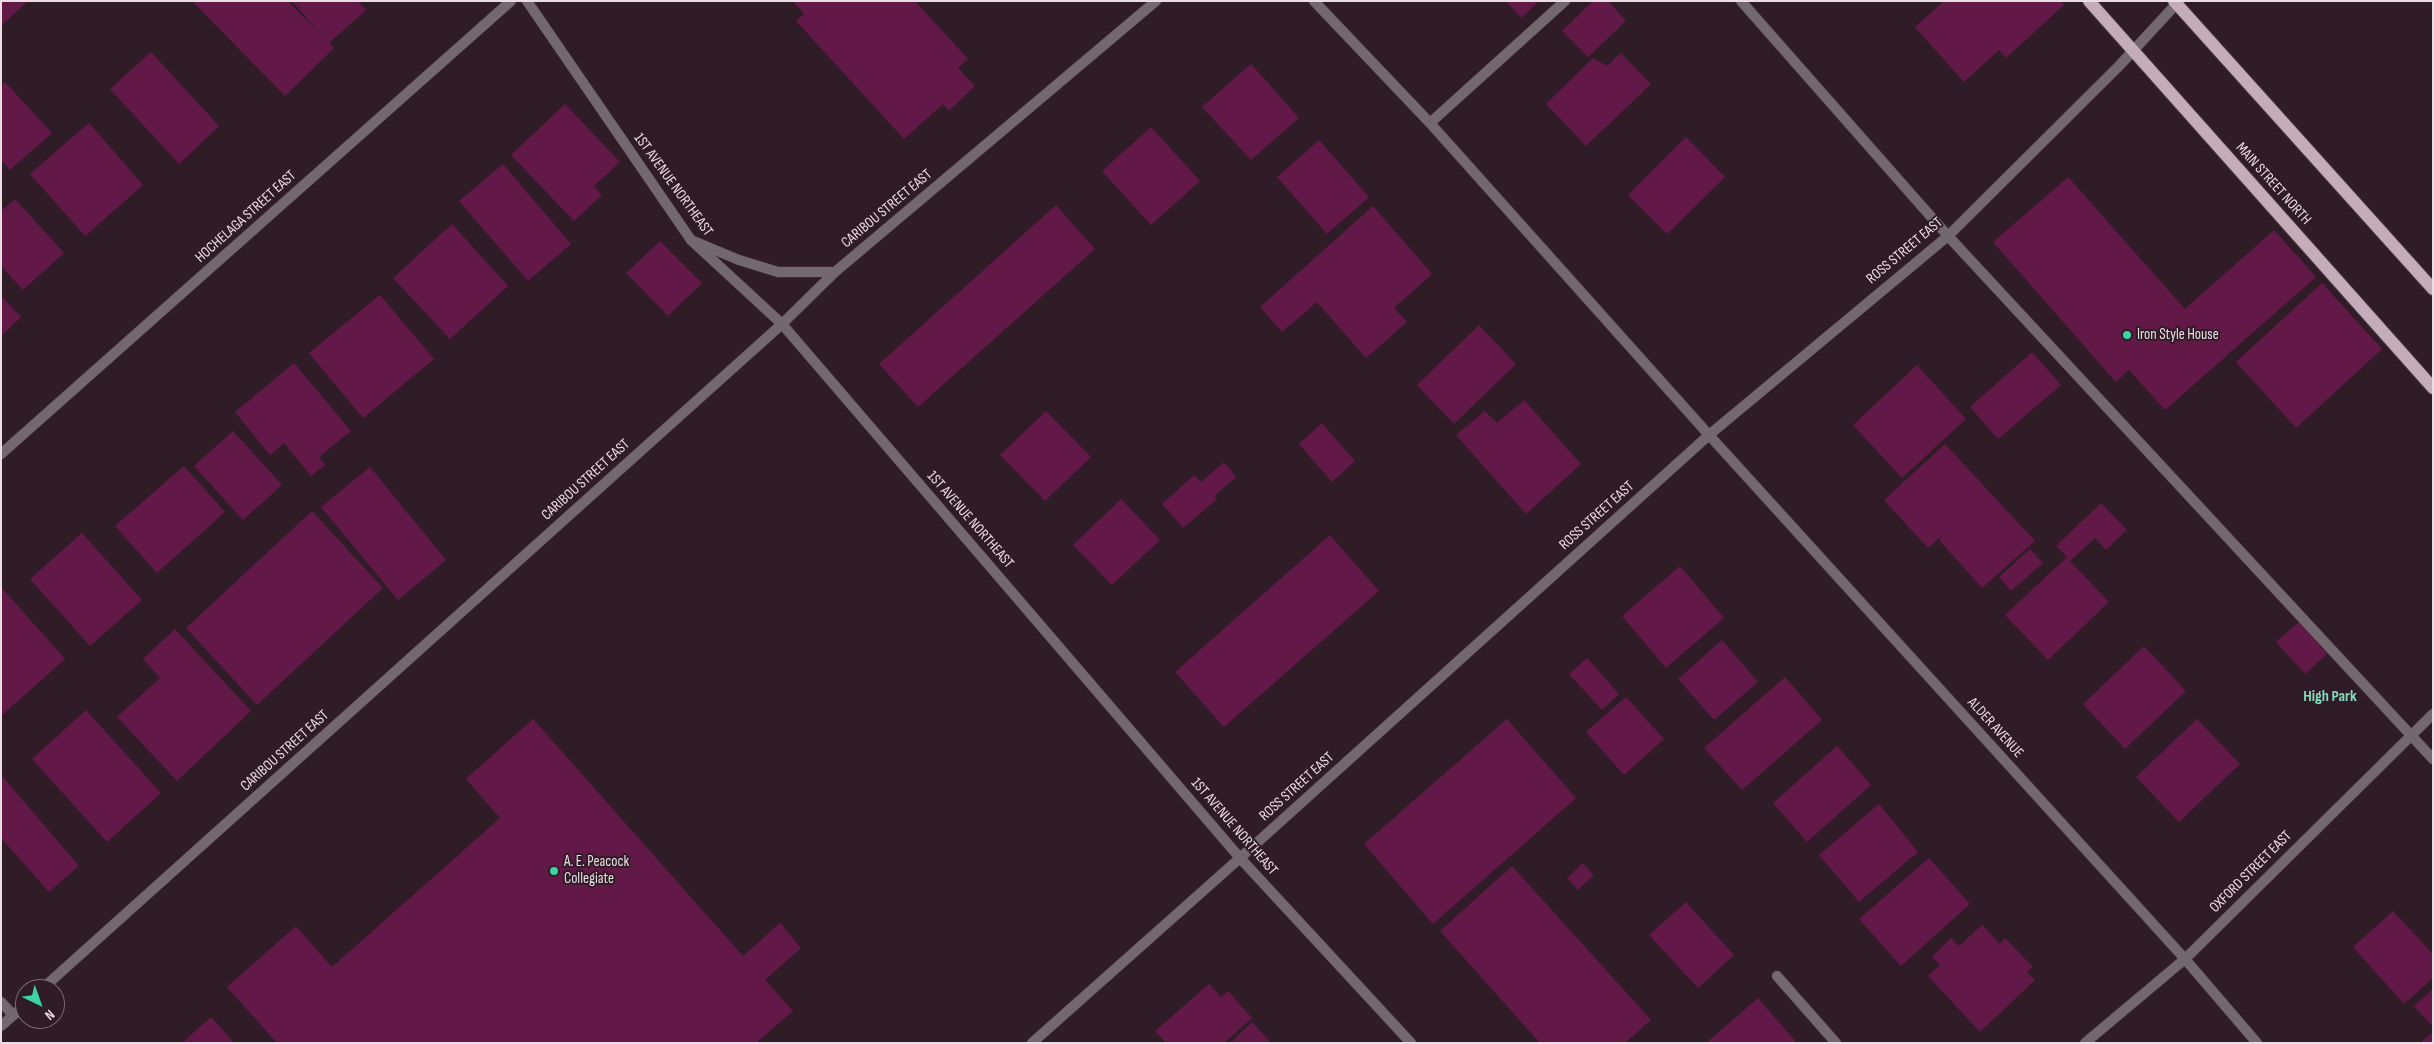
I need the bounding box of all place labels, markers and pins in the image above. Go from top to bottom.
place label: Iron Style House [2137,326,2219,344]
marker: Iron Style House [2121,329,2133,341]
place label: A. E. Peacock Collegiate [564,853,629,888]
marker: A. E. Peacock Collegiate [548,865,560,877]

